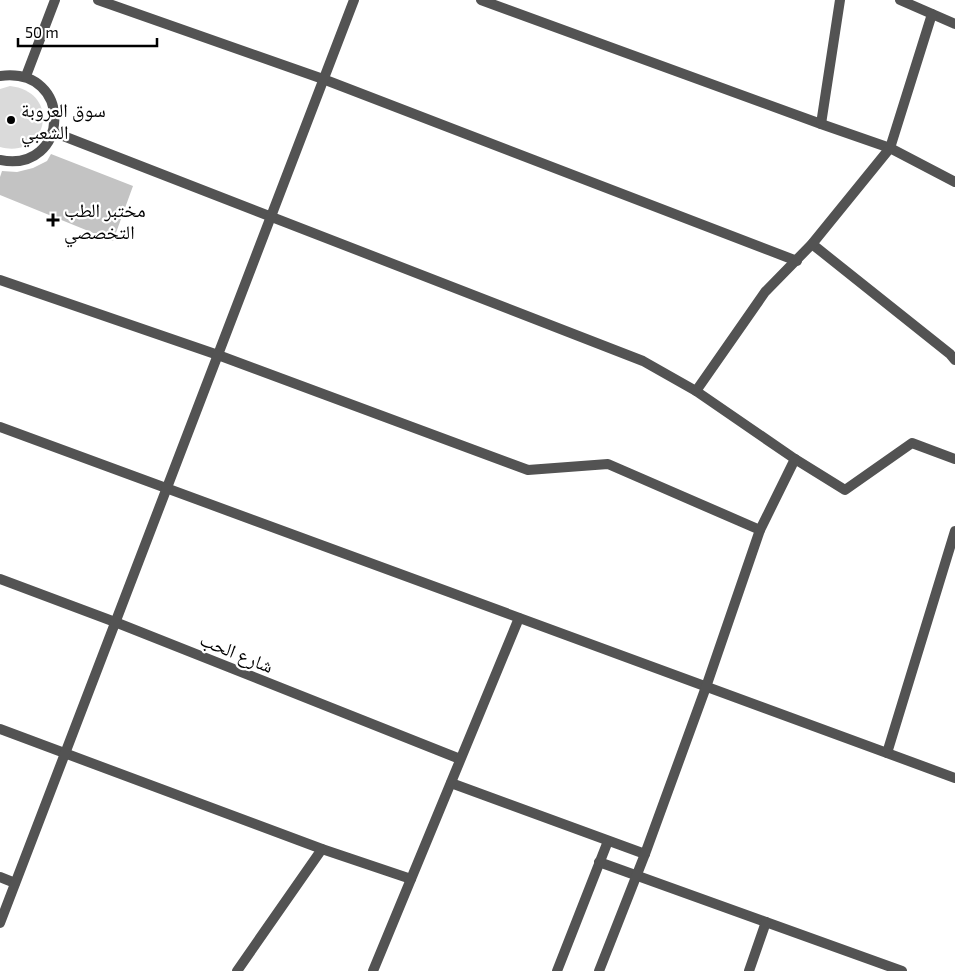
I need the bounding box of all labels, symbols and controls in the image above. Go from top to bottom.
scale bar [18,15,156,47]
text: 50 m [25,23,59,41]
place label: سوق العروبة الشعبي [21,98,106,147]
marker: سوق العروبة الشعبي [5,114,17,126]
place label: مختبر الطب التخصصي [64,198,146,247]
marker: مختبر الطب التخصصي [46,213,60,227]
street label: شارع الحب [197,627,277,678]

